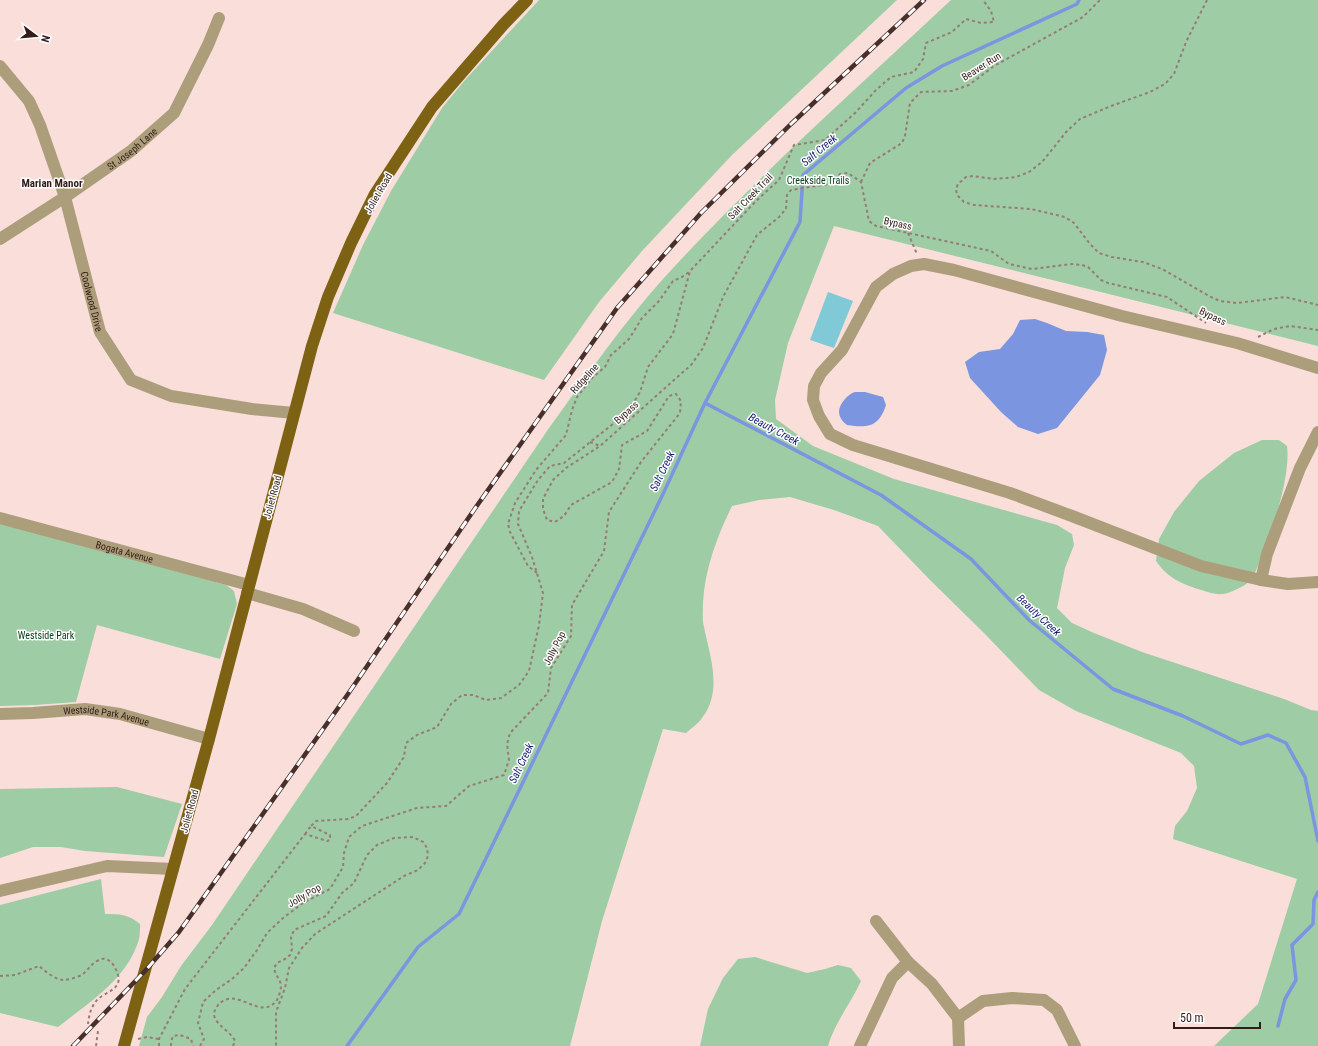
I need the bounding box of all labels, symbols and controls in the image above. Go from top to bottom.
north arrow [16,16,56,56]
text: N [38,34,52,44]
street label: Beaver Run [960,50,1003,83]
street label: St Joseph Lane [105,126,160,172]
water label: Salt Creek [799,132,840,169]
street label: Joliet Road [363,171,394,215]
street label: Salt Creek Trail [726,171,775,221]
park label: Creekside Trails [787,175,850,186]
district label: Marian Manor [21,177,83,190]
street label: Bypass [883,215,913,232]
street label: Coolwood Drive [79,270,105,333]
street label: Bypass [1198,305,1228,328]
street label: Ridgeline [568,361,601,396]
street label: Bypass [612,398,641,426]
water label: Beauty Creek [746,411,801,448]
water label: Salt Creek [647,449,678,493]
street label: Joliet Road [261,474,284,520]
street label: Bogata Avenue [94,539,155,565]
water label: Beauty Creek [1014,592,1063,639]
street label: Jolly Pop [541,629,568,667]
park label: Westside Park [18,630,75,641]
street label: Westside Park Avenue [63,704,151,728]
water label: Salt Creek [506,741,537,785]
street label: Joliet Road [178,788,201,834]
street label: Jolly Pop [286,882,323,909]
scale bar [1174,1004,1260,1030]
text: 50 m [1180,1011,1204,1025]

